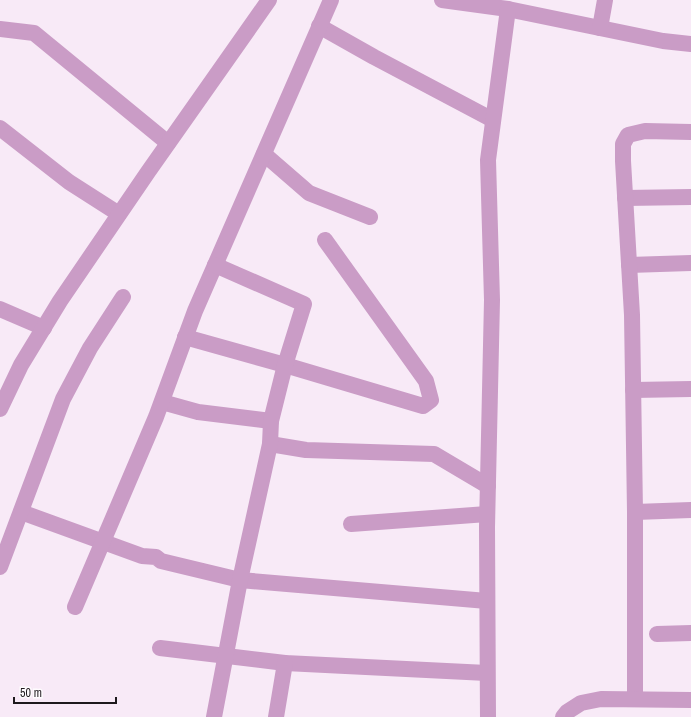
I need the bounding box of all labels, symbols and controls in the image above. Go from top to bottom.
scale bar [14,679,116,705]
text: 50 m [20,685,42,701]

